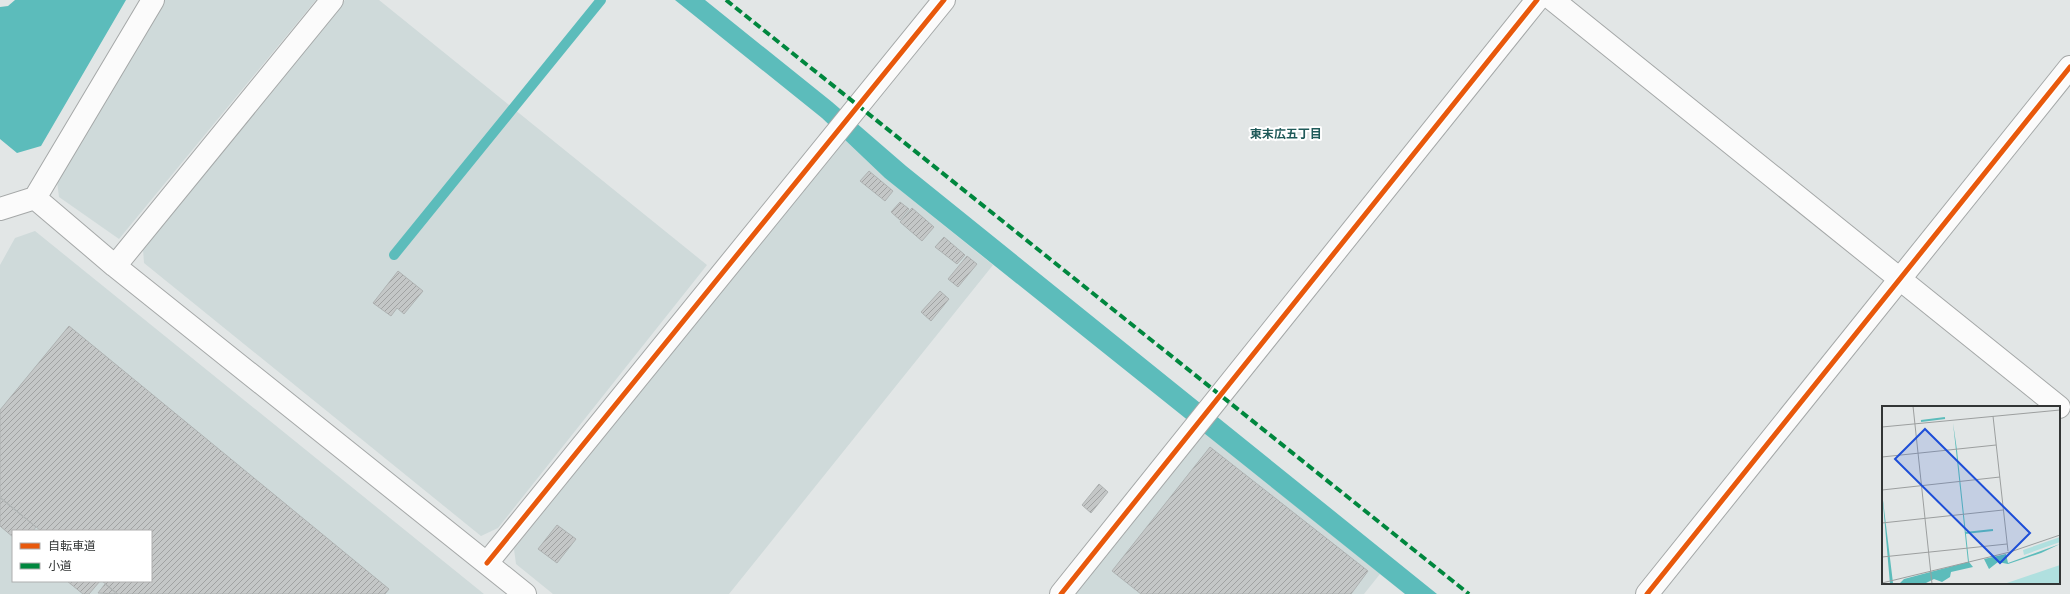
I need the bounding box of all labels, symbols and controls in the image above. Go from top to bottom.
district label: 東末広五丁目 [1250,126,1322,140]
inset map [1882,406,2060,584]
legend [12,530,152,582]
text: 自転車道 [48,538,96,552]
text: 小道 [48,558,72,572]

